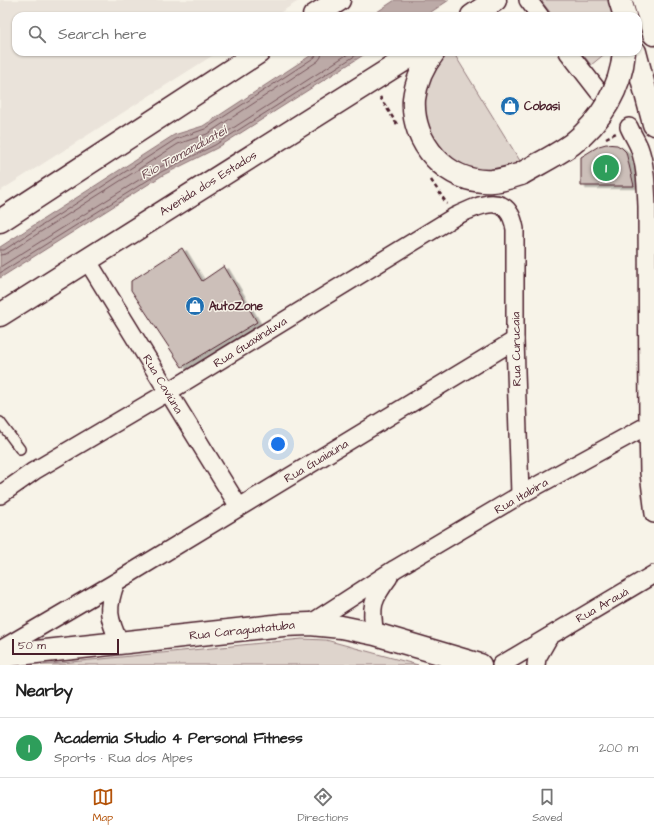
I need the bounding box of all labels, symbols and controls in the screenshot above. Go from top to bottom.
search box [12,12,642,56]
icon: search [26,23,48,45]
text: Search here [58,24,147,45]
shop icon: Cobasi [499,95,521,117]
place label: Cobasi [524,98,560,115]
water label: Rio Tamanduateí [137,121,232,184]
street label: Avenida dos Estados [156,147,260,220]
pin: 1 [593,153,619,183]
shop icon: AutoZone [184,295,206,317]
place label: AutoZone [209,298,264,315]
street label: Rua Curucaia [507,312,526,386]
street label: Rua Guaxinduva [210,313,290,372]
street label: Rua Caviúna [138,351,187,417]
your location [268,434,288,454]
street label: Rua Guaiaúna [281,436,352,487]
street label: Rua Itabira [491,474,551,519]
street label: Rua Arauá [573,584,632,627]
street label: Rua Caraguatatuba [188,617,296,645]
scale bar [12,637,119,656]
text: 50 m [18,638,46,653]
text: Nearby [16,679,73,703]
text: Academia Studio 4 Personal Fitness [54,728,303,749]
text: 1 [28,739,30,757]
text: 200 m [599,739,638,757]
text: Sports · Rua dos Alpes [54,749,193,767]
tab: Map [92,786,114,825]
tab: Directions [297,786,349,825]
tab: Saved [532,786,562,825]

